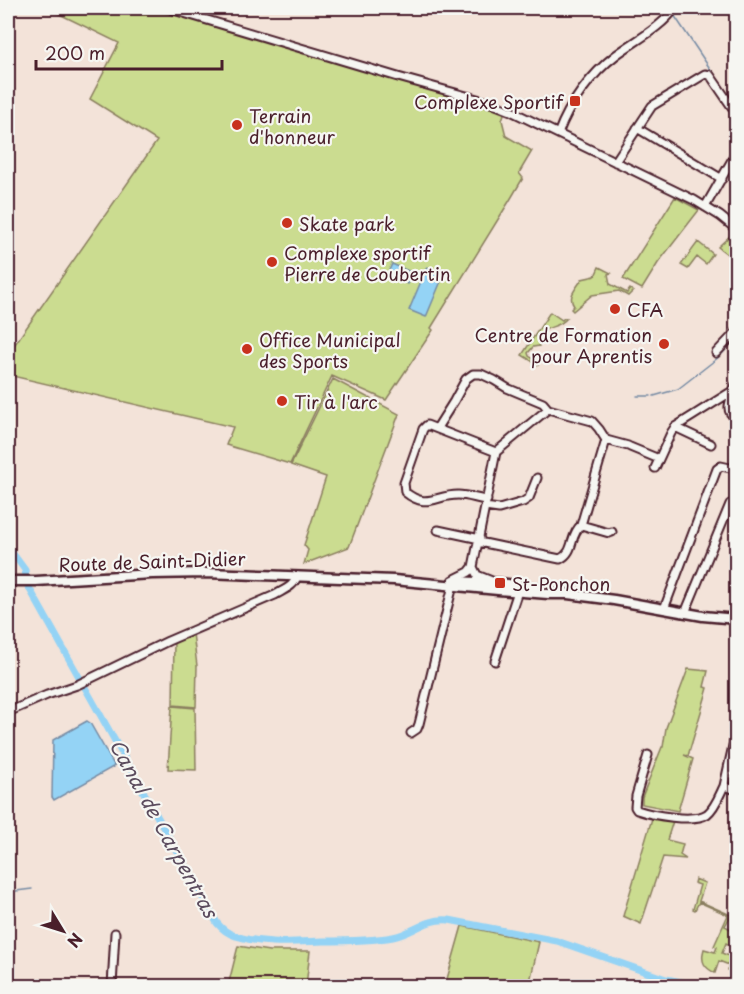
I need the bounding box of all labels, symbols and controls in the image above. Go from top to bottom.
scale bar [36,33,222,71]
text: 200 m [45,39,105,66]
place label: Complexe Sportif [414,88,565,115]
marker: Complexe Sportif [568,94,582,108]
place label: Terrain d'honneur [249,102,335,150]
marker: Terrain d'honneur [230,118,244,132]
place label: Skate park [299,210,395,237]
marker: Skate park [280,216,294,230]
place label: Complexe sportif Pierre de Coubertin [284,239,451,287]
marker: Complexe sportif Pierre de Coubertin [265,255,279,269]
place label: CFA [627,296,664,323]
marker: CFA [608,302,622,316]
place label: Centre de Formation pour Aprentis [475,321,652,369]
place label: Office Municipal des Sports [259,326,401,374]
marker: Centre de Formation pour Aprentis [657,337,671,351]
marker: Office Municipal des Sports [240,342,254,356]
place label: Tir à l'arc [294,388,378,415]
marker: Tir à l'arc [275,394,289,408]
street label: Route de Saint-Didier [58,544,247,578]
place label: St-Ponchon [512,570,610,597]
marker: St-Ponchon [493,576,507,590]
water label: Canal de Carpentras [102,733,227,925]
north arrow [33,901,93,961]
text: N [62,928,89,953]

